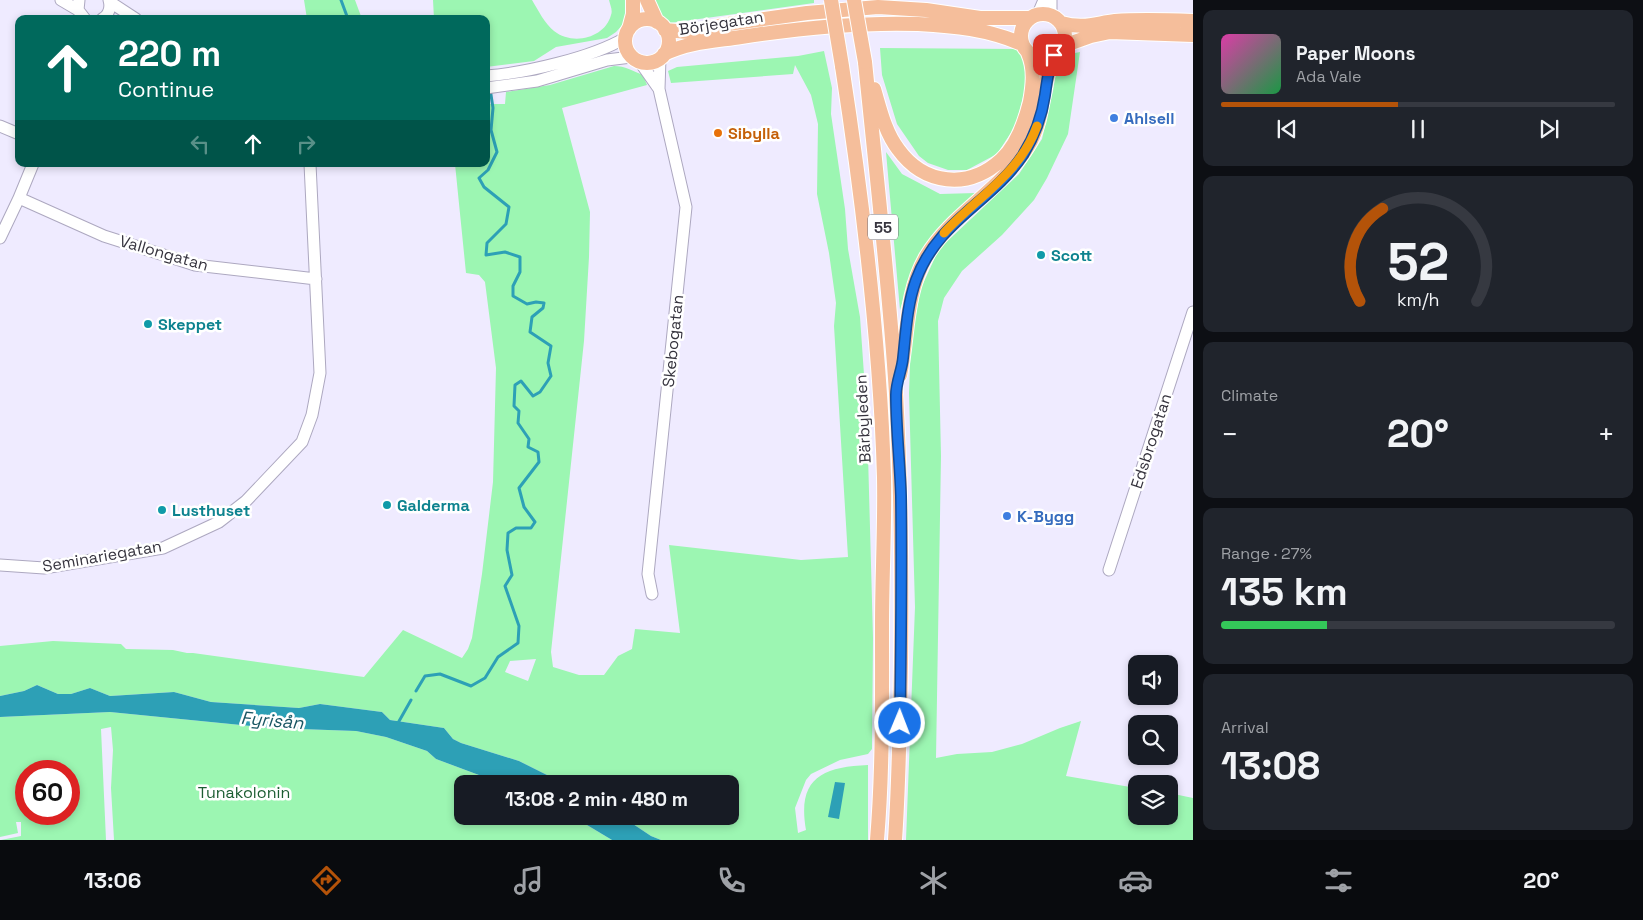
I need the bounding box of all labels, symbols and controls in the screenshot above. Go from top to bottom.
street label: Börjegatan [677,6,765,40]
text: 220 m [118,32,221,76]
pin [1033,34,1075,76]
icon: ahead [35,35,100,100]
icon: arrive [1040,41,1068,69]
text: Paper Moons [1296,41,1415,66]
text: Ada Vale [1296,66,1361,87]
text: Continue [118,75,214,103]
place label: Ahlsell [1124,108,1174,129]
marker: Ahlsell [1108,112,1120,124]
icon: previous [1273,115,1301,143]
icon: pause [1404,115,1432,143]
icon: next [1535,115,1563,143]
place label: Sibylla [728,123,780,144]
marker: Sibylla [712,127,724,139]
icon: left [186,130,214,158]
icon: ahead [239,130,267,158]
icon: right [292,130,320,158]
road number: 55 [868,214,898,240]
text: 52 [1387,229,1449,295]
street label: Vallongatan [117,230,211,276]
place label: Scott [1051,245,1092,266]
marker: Scott [1035,249,1047,261]
text: km/h [1397,288,1439,311]
street label: Skebogatan [658,294,688,388]
place label: Skeppet [158,314,222,335]
marker: Skeppet [142,318,154,330]
street label: Bärbyleden [850,374,876,464]
text: Climate [1221,385,1278,406]
street label: Edsbrogatan [1126,391,1176,491]
text: 20° [1387,410,1449,458]
text: − [1221,416,1238,452]
text: + [1598,416,1615,452]
place label: Galderma [397,495,470,516]
marker: Galderma [381,499,393,511]
place label: Lusthuset [172,500,250,521]
marker: Lusthuset [156,504,168,516]
place label: K-Bygg [1017,506,1074,527]
marker: K-Bygg [1001,510,1013,522]
street label: Seminariegatan [41,535,163,577]
text: Range · 27% [1221,543,1312,564]
text: 135 km [1221,568,1348,616]
map controls [1128,655,1178,825]
button: sound [1128,655,1178,705]
position arrow [873,696,925,748]
water label: Fyrisån [240,706,305,734]
button: search [1128,715,1178,765]
text: Arrival [1221,717,1269,738]
text: 13:08 [1221,742,1320,790]
speed limit sign: 60 [15,760,80,825]
button: layers [1128,775,1178,825]
park label: Tunakolonin [198,782,290,803]
text: 13:08 · 2 min · 480 m [505,787,688,812]
icon: directions [309,863,344,898]
icon: music [511,863,546,898]
icon: phone [714,863,749,898]
icon: climate [916,863,951,898]
icon: car [1118,863,1153,898]
icon: filters [1321,863,1356,898]
text: 13:06 [84,866,141,894]
text: 20° [1523,866,1559,894]

